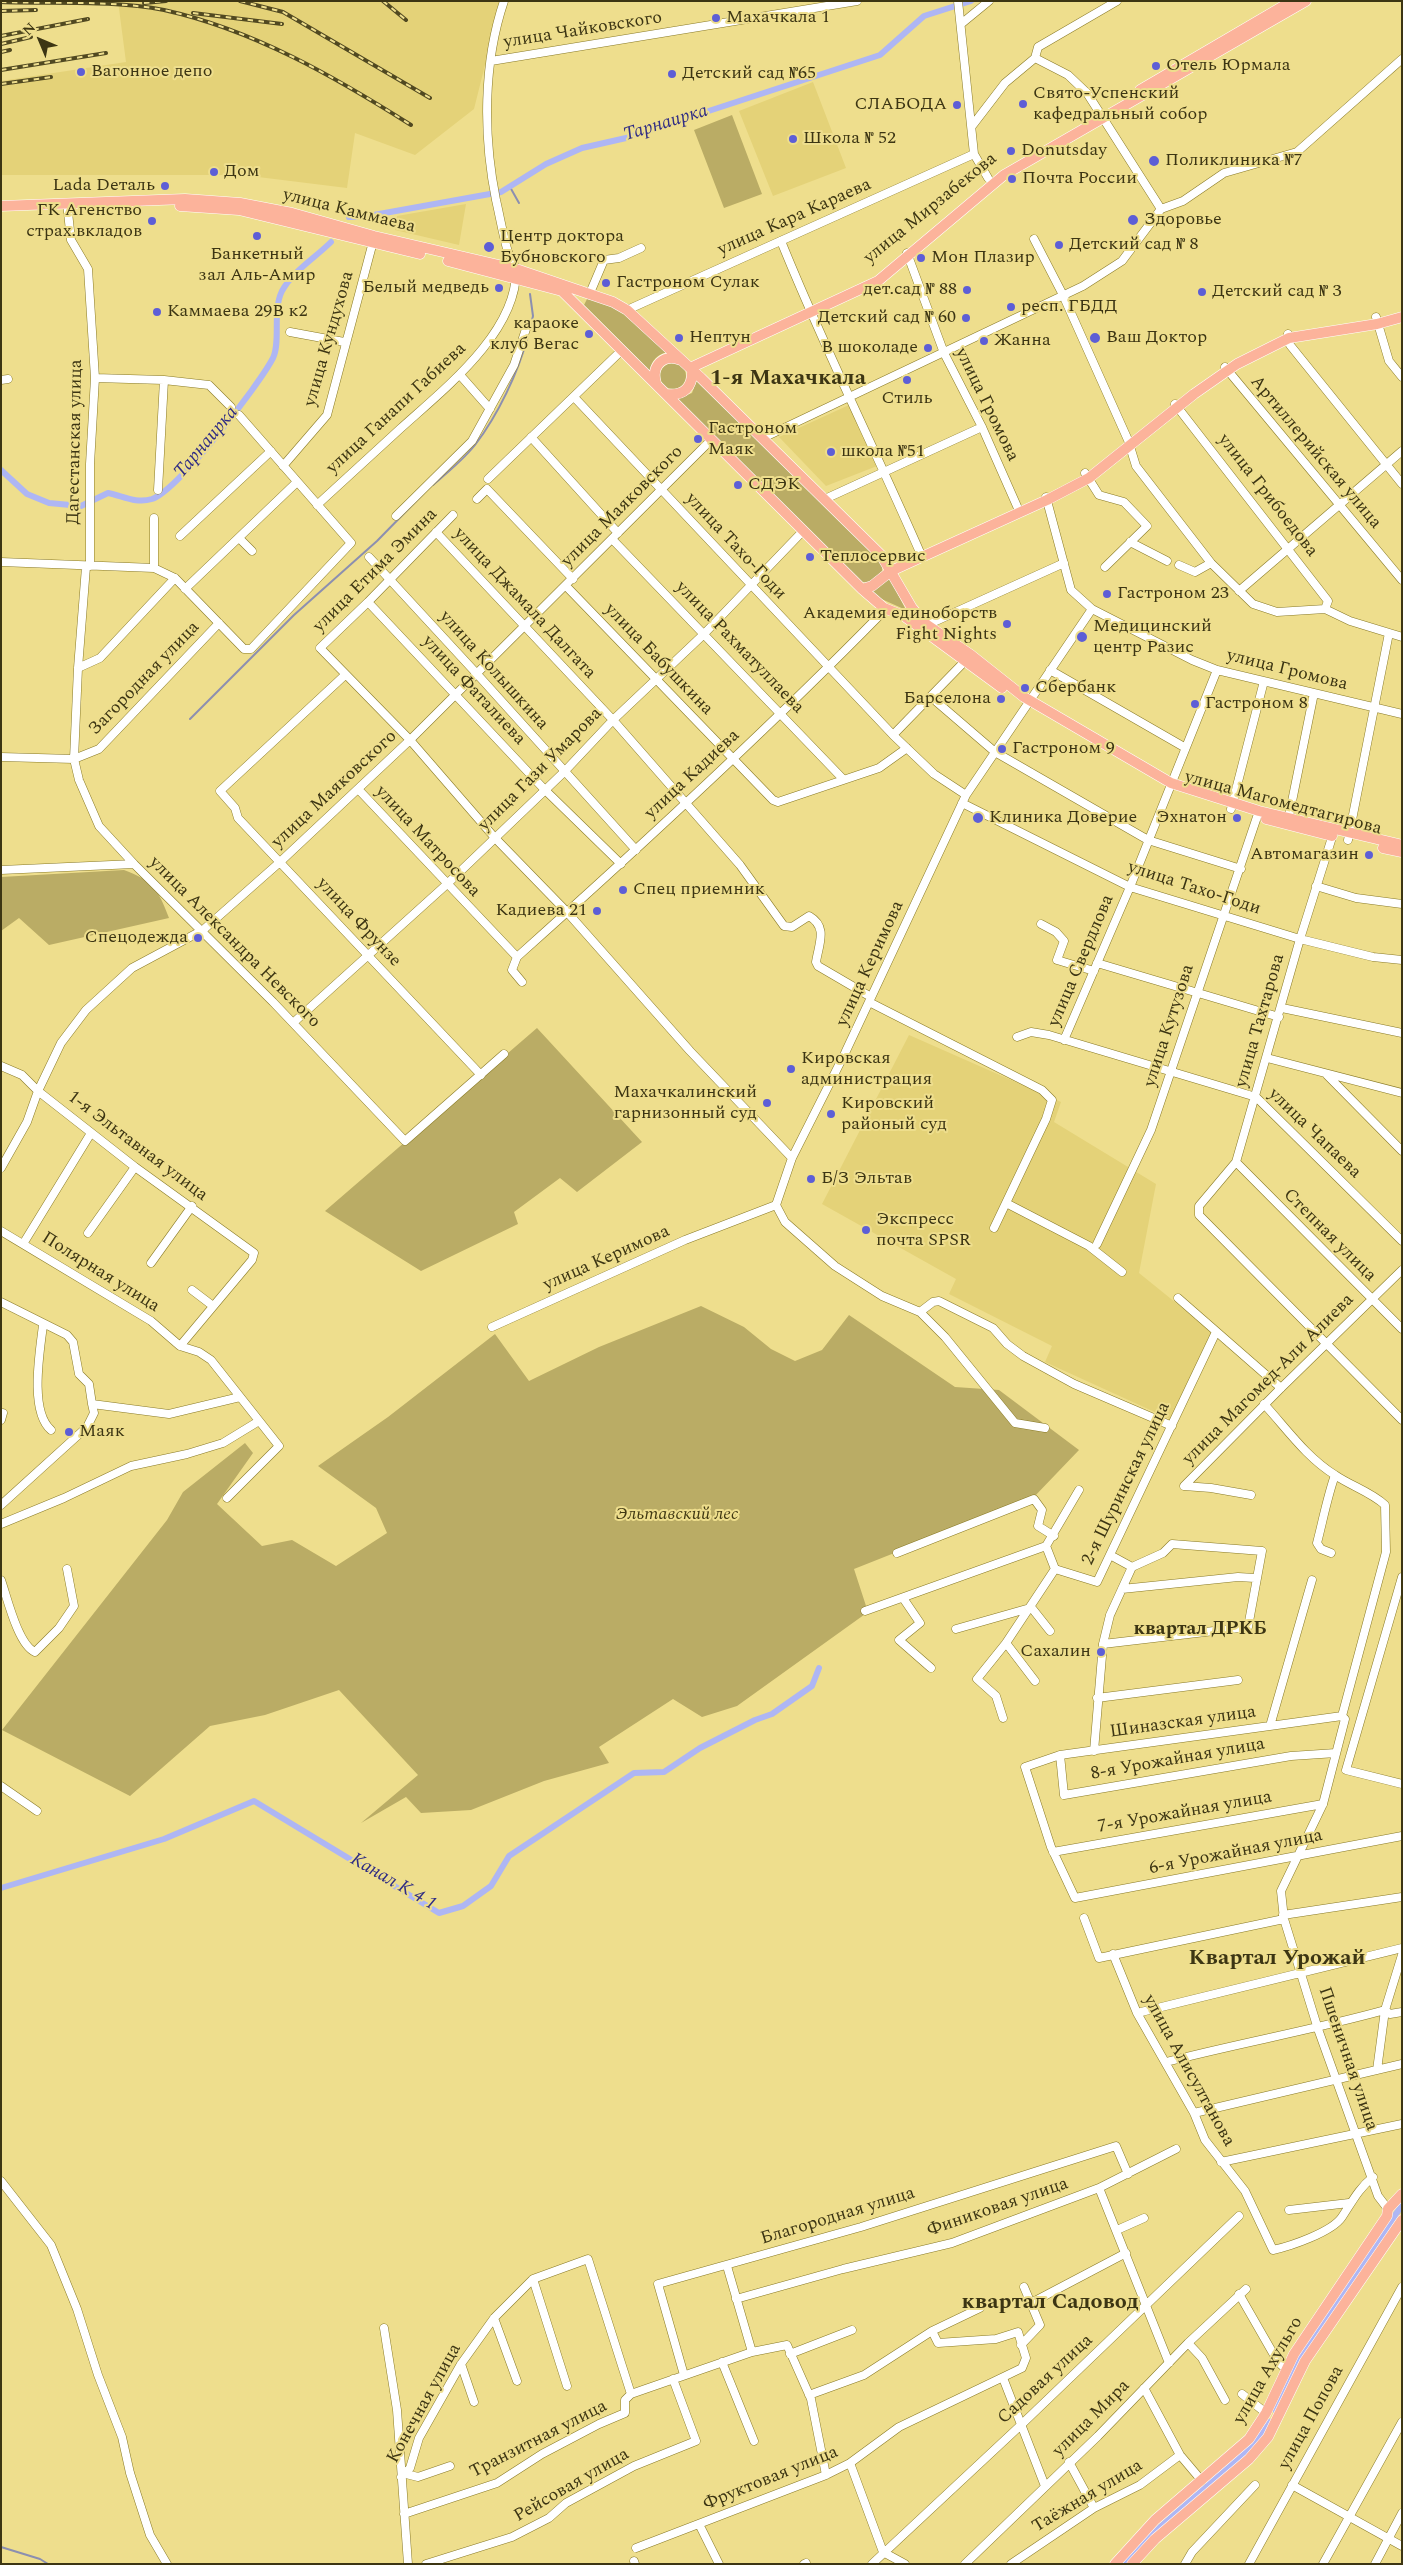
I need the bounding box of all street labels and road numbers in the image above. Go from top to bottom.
street label: улица Чайковского [502,8,664,54]
street label: улица Мирзабекова [860,149,1002,269]
street label: улица Кара Караева [715,174,875,262]
street label: улица Каммаева [281,185,417,239]
street label: улица Кундухова [300,269,360,409]
street label: улица Ганапи Габиева [323,339,471,479]
street label: улица Громова [949,345,1023,465]
street label: Дагестанская улица [64,359,88,525]
street label: Артиллерийская улица [1245,372,1385,534]
street label: улица Грибоедова [1212,430,1322,562]
street label: улица Маяковского [558,442,688,572]
street label: улица Тахо-Годи [680,489,790,605]
street label: улица Етима Эмина [309,504,443,638]
street label: улица Джамала Далгата [448,524,600,684]
street label: улица Рахматуллаева [670,577,808,719]
street label: улица Бабушкина [599,600,717,720]
street label: улица Колышкина [434,607,552,735]
street label: Загородная улица [85,617,205,741]
street label: улица Фаталиева [417,632,529,750]
street label: улица Громова [1224,646,1350,696]
street label: улица Гази Умарова [475,704,607,836]
street label: улица Кадиева [641,726,745,824]
street label: улица Маяковского [268,727,402,853]
street label: улица Магомедтагирова [1182,767,1384,841]
street label: улица Матросова [370,782,484,902]
street label: улица Александра Невского [144,853,324,1033]
street label: улица Тахо-Годи [1125,857,1263,921]
street label: улица Фрунзе [311,874,405,972]
street label: улица Свердлова [1044,892,1120,1030]
street label: улица Керимова [832,898,910,1030]
street label: улица Тахтарова [1232,952,1290,1090]
street label: улица Кутузова [1140,962,1200,1090]
street label: улица Чапаева [1263,1084,1365,1184]
street label: 1-я Эльтавная улица [63,1087,211,1207]
street label: Степная улица [1278,1185,1380,1287]
street label: улица Керимова [540,1221,674,1297]
street label: Полярная улица [37,1228,163,1318]
street label: улица Магомед-Али Алиева [1179,1290,1359,1470]
street label: 2-я Шуринская улица [1078,1399,1176,1569]
street label: Шиназская улица [1109,1702,1257,1744]
street label: 8-я Урожайная улица [1089,1734,1267,1786]
street label: 7-я Урожайная улица [1096,1787,1274,1839]
street label: 6-я Урожайная улица [1147,1826,1325,1880]
street label: Пшеничная улица [1312,1984,1382,2134]
street label: улица Алисултанова [1137,1991,1239,2151]
street label: Финиковая улица [925,2174,1071,2242]
street label: Благородная улица [758,2183,918,2251]
street label: улица Ахульго [1230,2314,1308,2428]
street label: Садовая улица [994,2330,1098,2430]
street label: Конечная улица [383,2340,467,2468]
street label: улица Попова [1275,2362,1349,2474]
street label: улица Мира [1049,2376,1135,2462]
street label: Транзитная улица [467,2396,611,2484]
street label: Фруктовая улица [700,2442,842,2516]
street label: Рейсовая улица [511,2444,633,2528]
street label: Таёжная улица [1029,2456,1147,2538]

